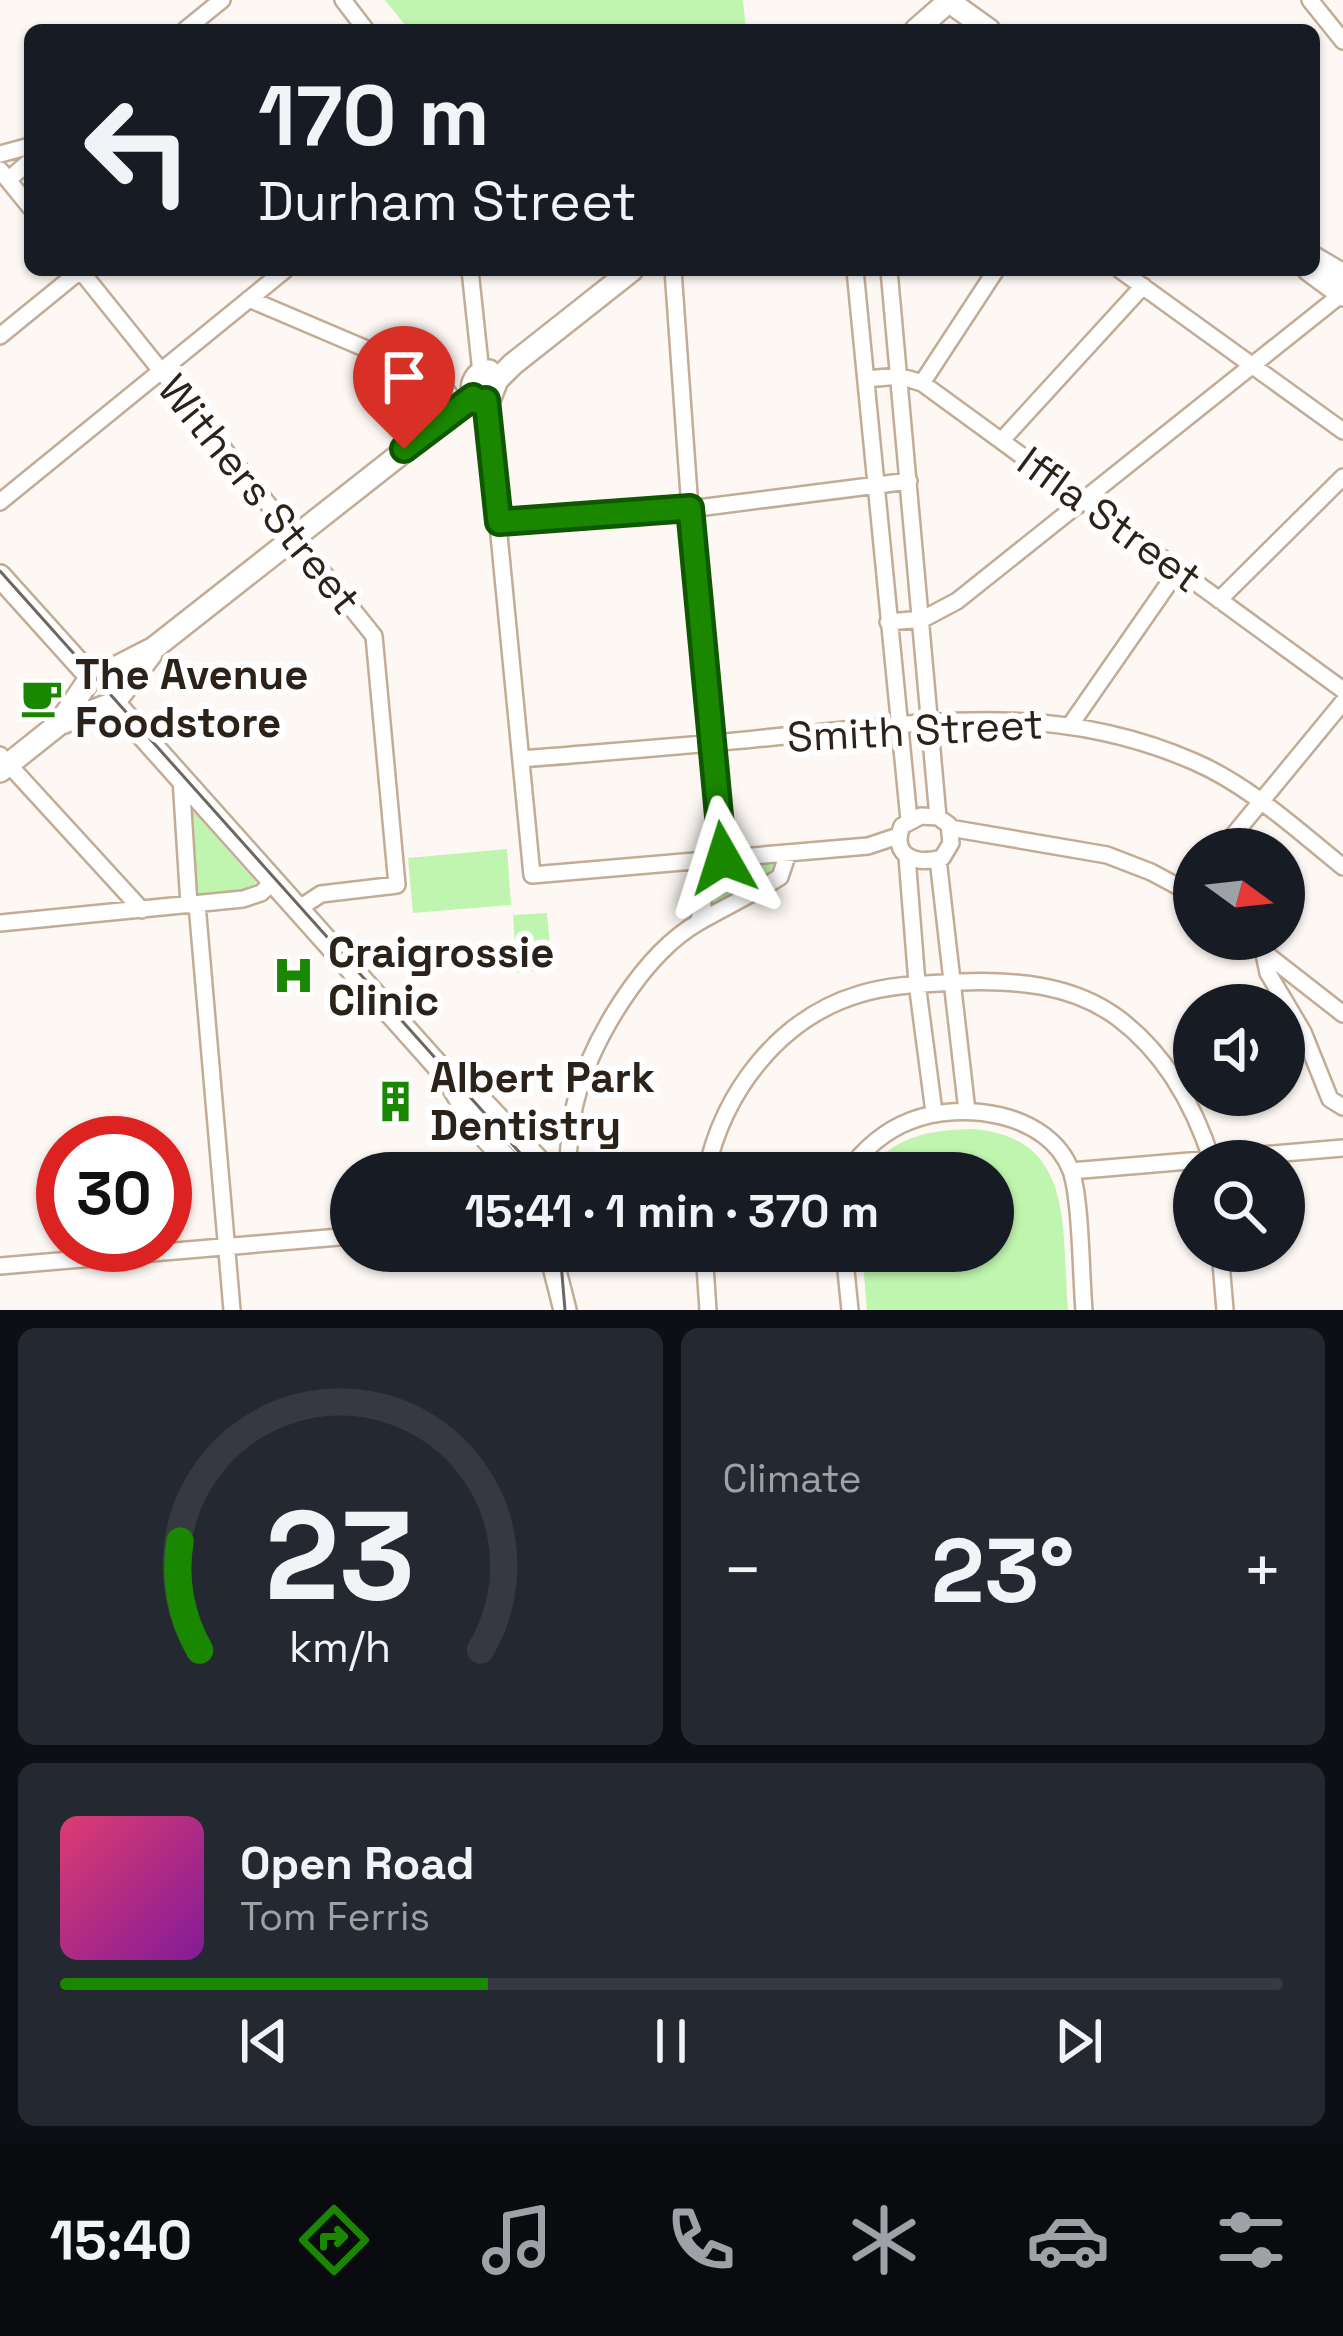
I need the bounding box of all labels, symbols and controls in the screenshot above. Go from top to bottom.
text: 170 m [258,62,490,170]
icon: left [60,72,216,228]
text: Durham Street [258,167,637,236]
pin [353,326,455,449]
icon: arrive [371,344,437,410]
street label: Withers Street [147,364,373,625]
street label: Iffla Street [1007,435,1212,604]
place label: The Avenue Foodstore [75,648,308,749]
cafe icon: The Avenue Foodstore [18,675,64,721]
street label: Smith Street [786,697,1044,764]
position arrow [660,795,786,921]
north arrow [1173,828,1305,960]
map controls [1173,828,1305,1272]
place label: Craigrossie Clinic [328,926,554,1027]
hospital icon: Craigrossie Clinic [271,953,317,999]
button: sound [1173,984,1305,1116]
place label: Albert Park Dentistry [430,1051,655,1152]
building icon: Albert Park Dentistry [373,1078,419,1124]
speed limit sign: 30 [36,1116,192,1272]
button: search [1173,1140,1305,1272]
text: 15:41 · 1 min · 370 m [465,1183,879,1240]
text: Climate [723,1454,862,1503]
text: 23 [265,1476,415,1635]
text: 23° [931,1513,1075,1628]
text: − [723,1528,763,1612]
text: + [1242,1528,1283,1612]
text: km/h [289,1619,391,1674]
text: Open Road [240,1835,475,1892]
text: Tom Ferris [240,1892,430,1941]
icon: previous [231,2008,297,2074]
icon: pause [638,2008,704,2074]
icon: next [1046,2008,1112,2074]
icon: directions [292,2198,376,2282]
icon: music [475,2198,559,2282]
icon: phone [659,2198,743,2282]
icon: climate [842,2198,926,2282]
icon: car [1026,2198,1110,2282]
icon: filters [1209,2198,1293,2282]
text: 15:40 [50,2206,192,2275]

